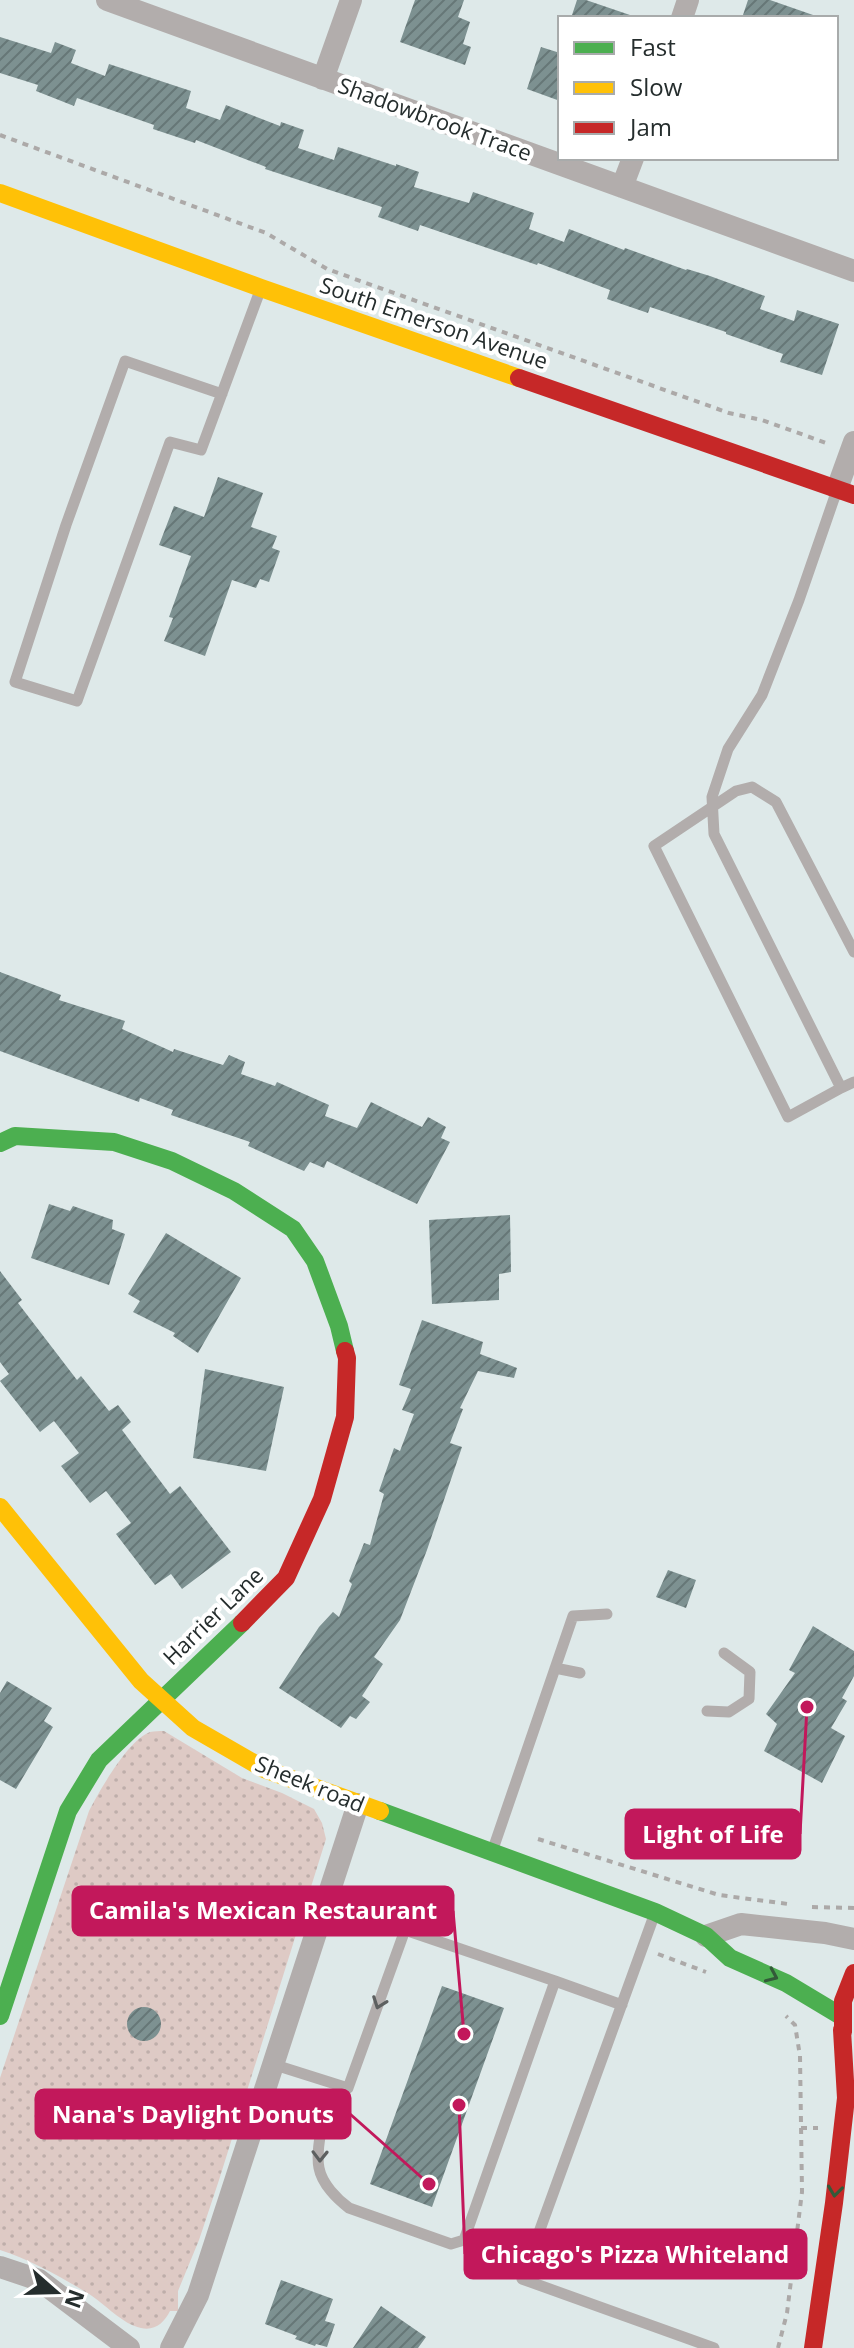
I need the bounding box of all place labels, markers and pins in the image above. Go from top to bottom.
callout: Light of Life [626,1810,800,1858]
callout: Camila's Mexican Restaurant [73,1887,453,1935]
callout: Nana's Daylight Donuts [36,2090,350,2138]
callout: Chicago's Pizza Whiteland [465,2230,806,2278]

